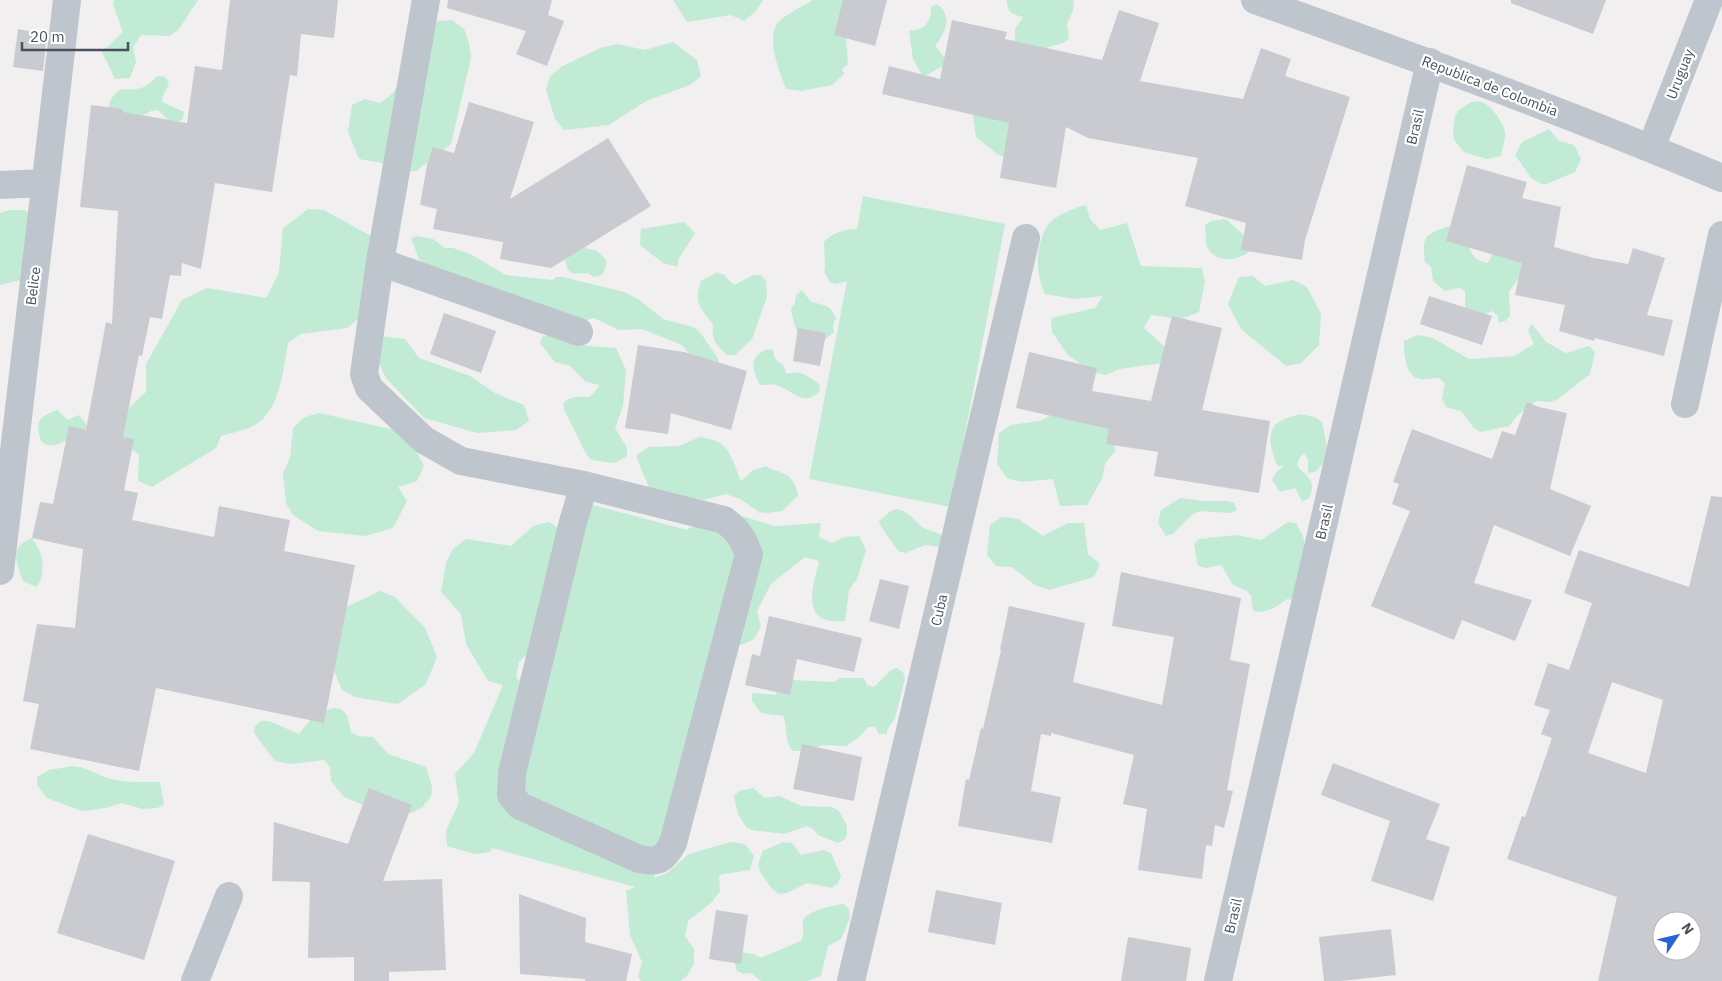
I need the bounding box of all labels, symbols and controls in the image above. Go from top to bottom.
scale bar [22,20,129,52]
text: 20 m [30,27,65,46]
street label: Uruguay [1662,46,1698,102]
street label: Republica de Colombia [1419,52,1561,120]
street label: Brasil [1402,107,1428,146]
street label: Belice [22,265,44,306]
street label: Brasil [1311,502,1337,541]
street label: Cuba [927,592,952,628]
street label: Brasil [1220,896,1246,935]
north arrow [1652,911,1702,961]
text: N [1677,919,1698,938]

